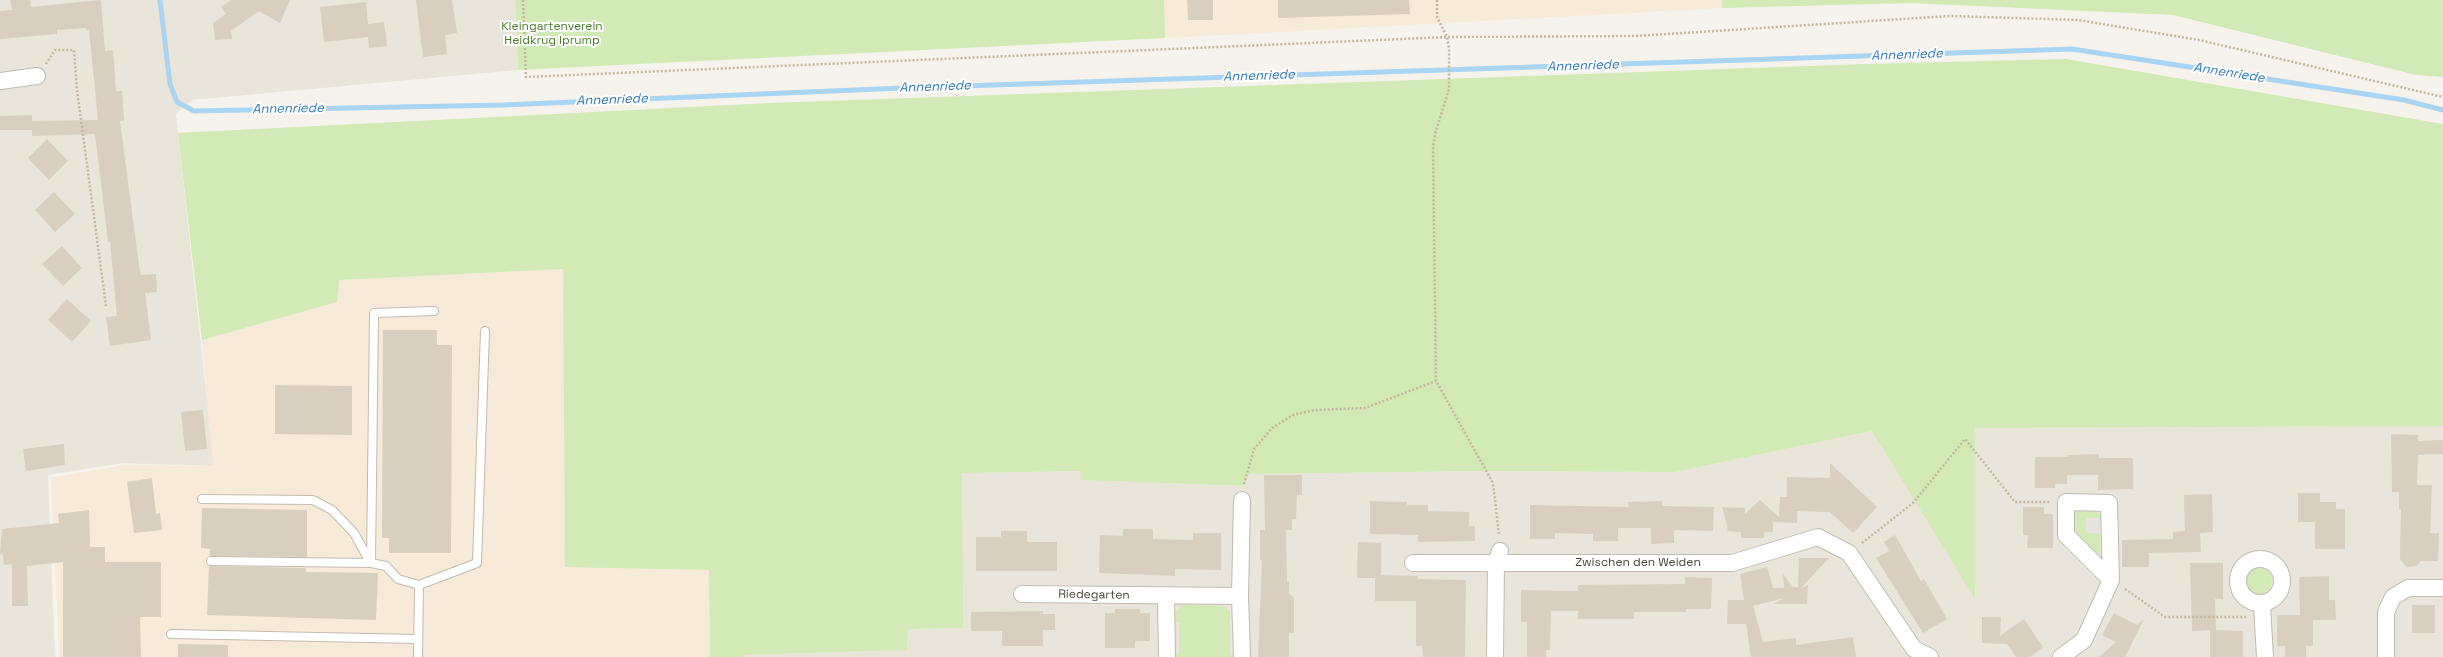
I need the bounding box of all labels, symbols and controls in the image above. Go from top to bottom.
park label: Kleingartenverein Heidkrug Iprump [501,20,603,48]
water label: Annenriede [1871,46,1943,64]
water label: Annenriede [1547,57,1619,75]
water label: Annenriede [2192,60,2266,86]
water label: Annenriede [1223,67,1295,85]
water label: Annenriede [899,78,971,96]
water label: Annenriede [576,91,648,109]
water label: Annenriede [252,101,324,117]
street label: Zwischen den Weiden [1575,556,1701,570]
street label: Riedegarten [1058,587,1130,603]

